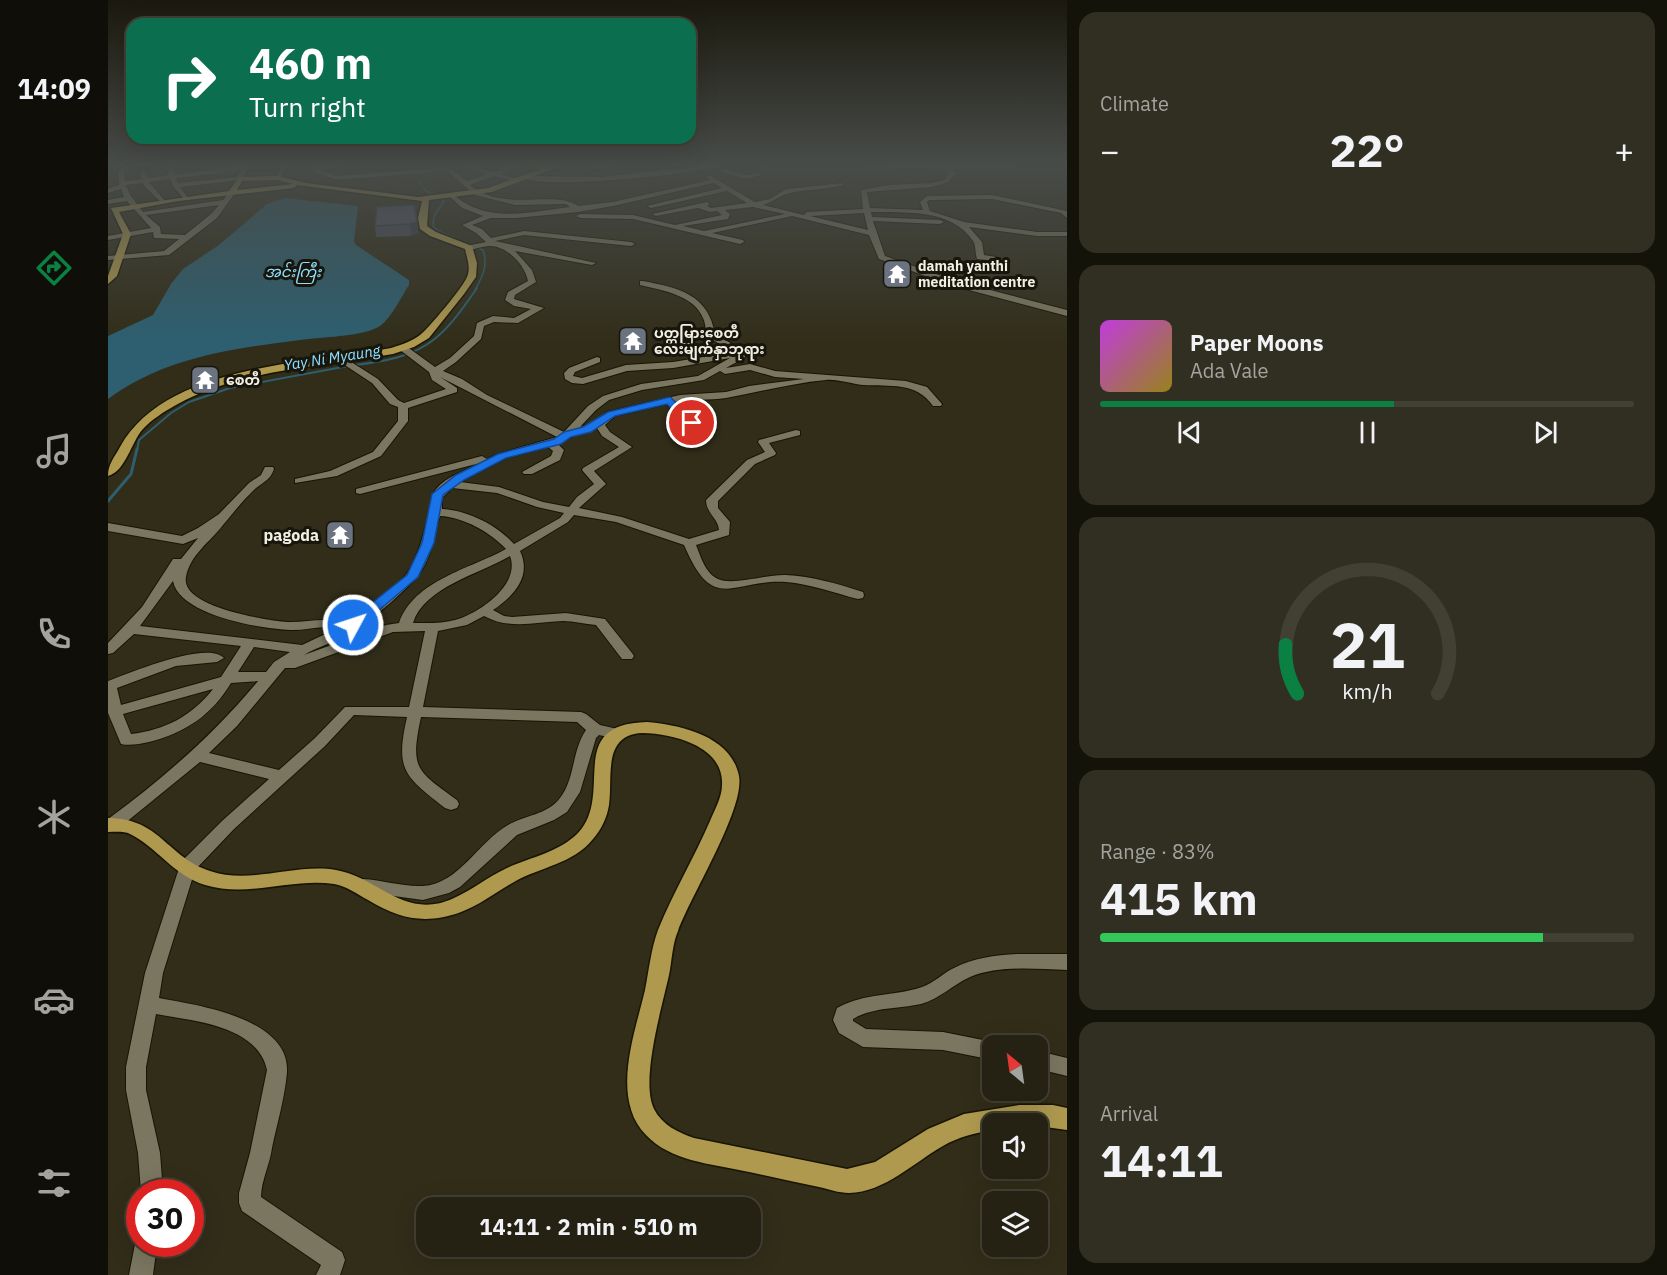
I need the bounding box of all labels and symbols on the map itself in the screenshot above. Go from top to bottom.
place label: damah yanthi meditation centre [918,257,1035,291]
temple icon: damah yanthi meditation centre [881,258,913,290]
water label: အင်းကြီး [265,261,322,284]
place label: ပတ္တမြား‌စေတီ‌ လေးမျက်နှာဘုရား [654,323,765,361]
temple icon: ပတ္တမြား‌စေတီ‌ လေးမျက်နှာဘုရား [617,325,649,357]
water label: Yay Ni Myaung [282,340,383,375]
temple icon: စေတီ [189,364,221,396]
place label: စေတီ [226,370,260,389]
pin [666,397,717,448]
temple icon: pagoda [324,519,356,551]
place label: pagoda [264,525,319,545]
position arrow [321,593,385,657]
north arrow [982,1035,1048,1101]
speed limit sign: 30 [126,1179,204,1257]

